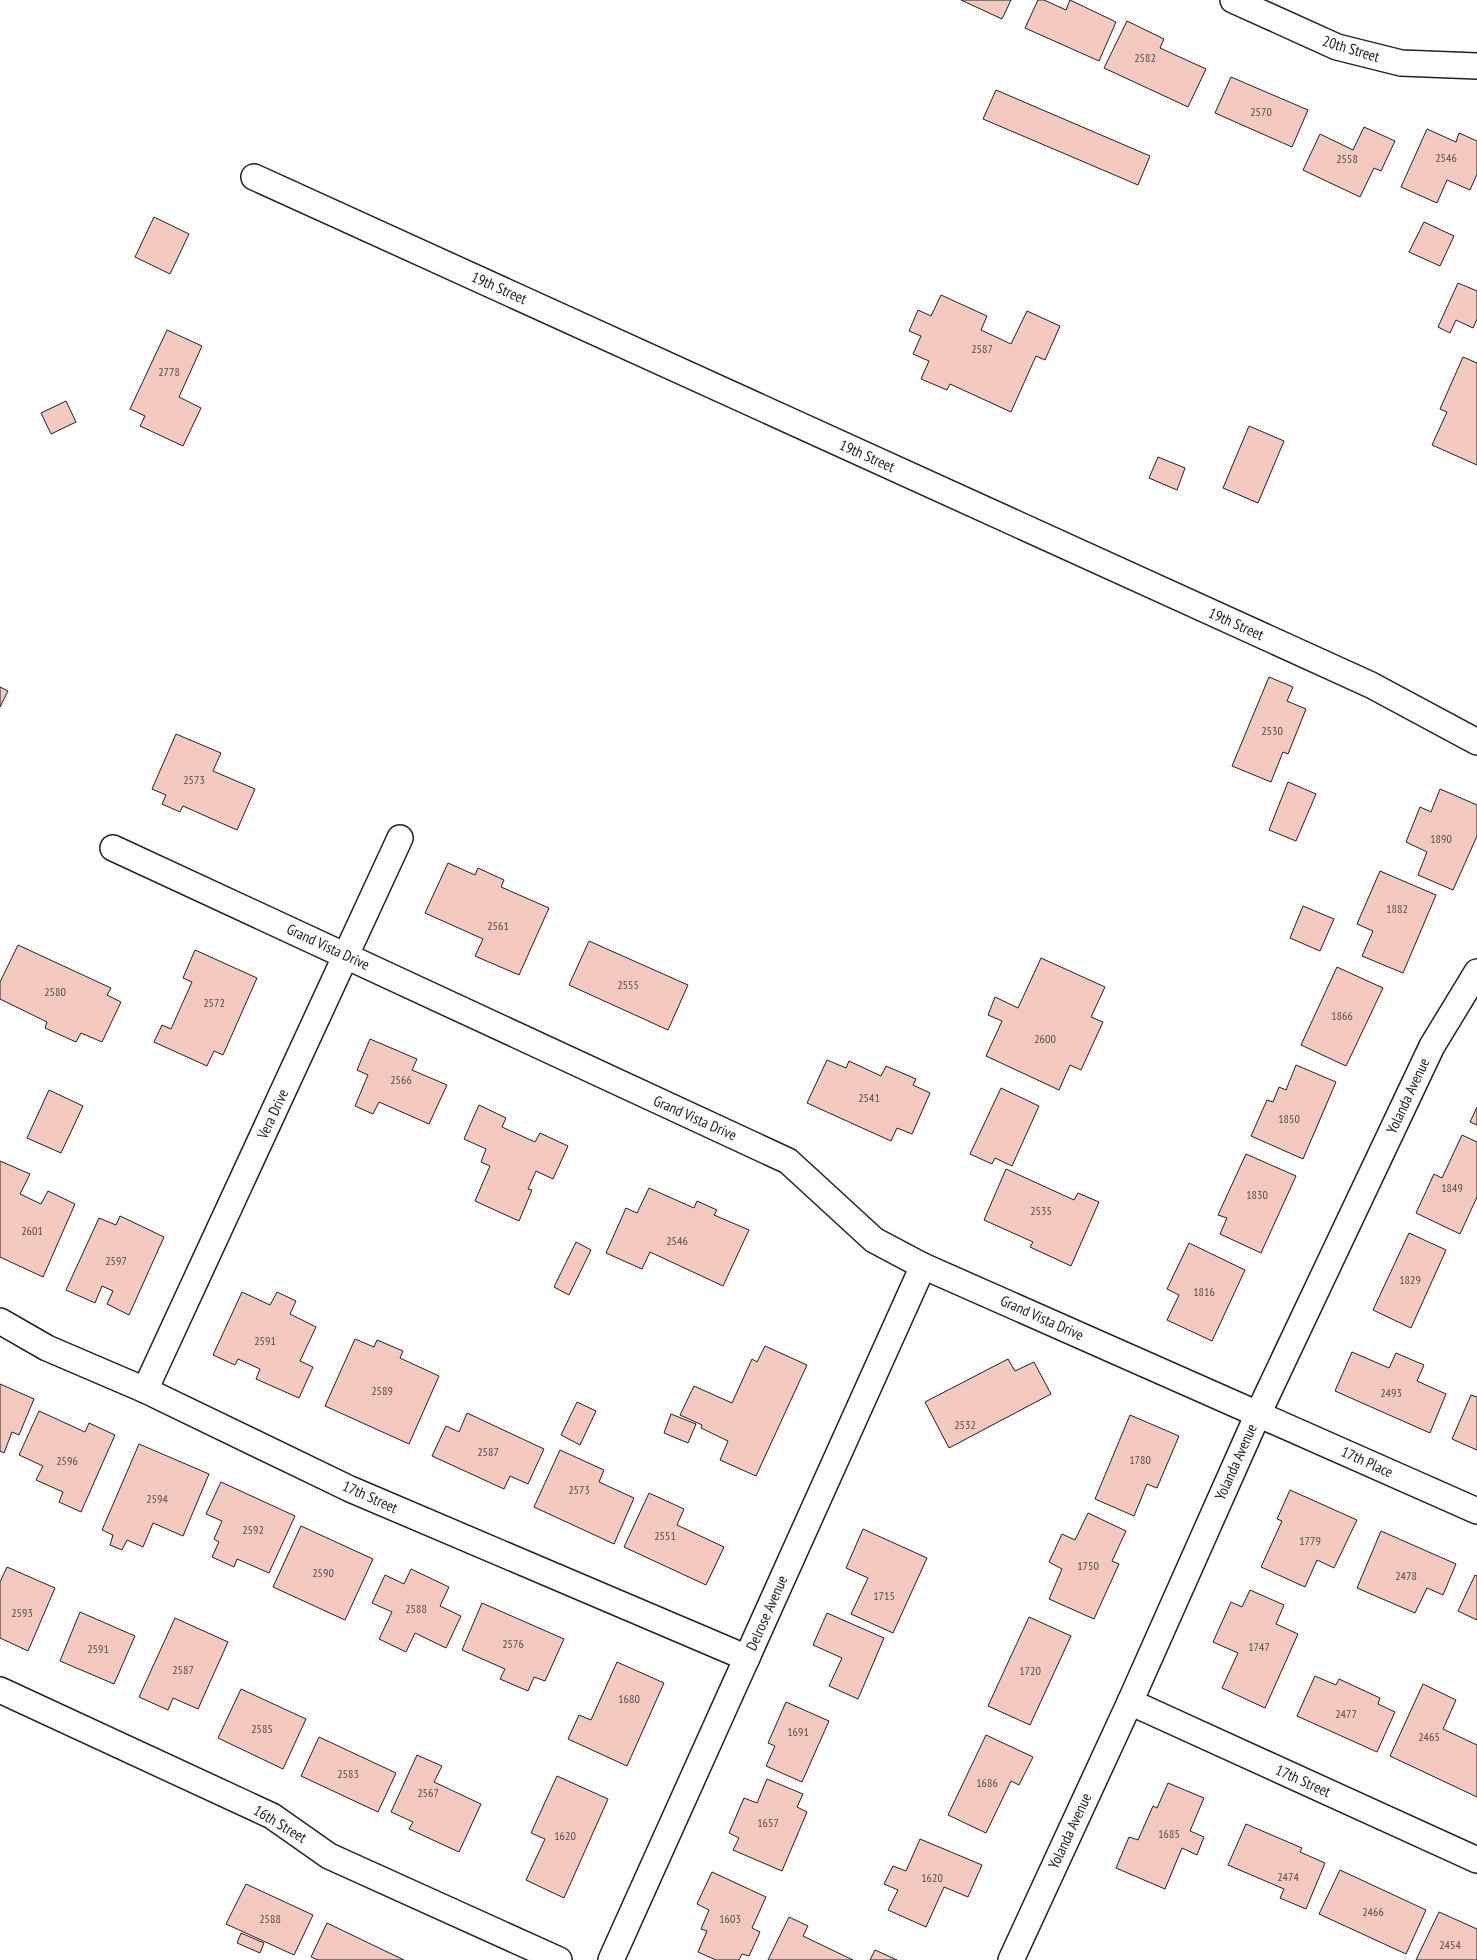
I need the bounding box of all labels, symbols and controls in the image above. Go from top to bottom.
street label: 20th Street [1320,31,1382,66]
house number: 2582 [1134,50,1156,65]
house number: 2570 [1250,104,1272,119]
house number: 2546 [1435,150,1457,165]
house number: 2558 [1336,151,1358,166]
street label: 19th Street [469,267,530,308]
house number: 2587 [971,341,993,356]
house number: 2778 [158,364,180,379]
street label: 19th Street [837,435,898,476]
street label: 19th Street [1206,603,1267,644]
house number: 2530 [1261,723,1283,738]
house number: 2573 [183,772,205,787]
house number: 1890 [1430,831,1452,846]
house number: 1882 [1386,901,1408,916]
house number: 2561 [487,918,509,933]
street label: Grand Vista Drive [284,919,373,974]
house number: 2555 [617,977,639,992]
house number: 2580 [44,984,66,999]
house number: 2572 [203,995,225,1010]
house number: 1866 [1331,1008,1353,1023]
house number: 2600 [1034,1031,1056,1046]
street label: Yolanda Avenue [1382,1055,1433,1137]
house number: 2566 [390,1072,412,1087]
street label: Vera Drive [252,1086,292,1143]
house number: 2541 [858,1090,880,1105]
street label: Grand Vista Drive [651,1091,740,1144]
house number: 1850 [1278,1111,1300,1126]
house number: 1849 [1441,1180,1463,1195]
house number: 1830 [1246,1187,1268,1202]
house number: 2535 [1030,1203,1052,1218]
house number: 2601 [21,1223,43,1238]
house number: 2546 [666,1233,688,1248]
house number: 2597 [105,1253,127,1268]
house number: 1829 [1399,1272,1421,1287]
house number: 1816 [1193,1284,1215,1299]
street label: Grand Vista Drive [998,1291,1087,1344]
house number: 2591 [254,1333,276,1348]
house number: 2589 [371,1383,393,1398]
house number: 2493 [1380,1385,1402,1400]
house number: 2532 [954,1417,976,1432]
street label: Yolanda Avenue [1210,1421,1261,1503]
street label: 17th Place [1338,1442,1396,1481]
house number: 2587 [477,1444,499,1459]
house number: 1780 [1129,1452,1151,1467]
house number: 2596 [56,1453,78,1468]
street label: 17th Street [340,1476,401,1517]
house number: 2573 [568,1482,590,1497]
house number: 2594 [146,1491,168,1506]
house number: 2592 [242,1522,264,1537]
house number: 2551 [654,1528,676,1543]
house number: 1779 [1299,1533,1321,1548]
house number: 1750 [1077,1558,1099,1573]
house number: 2590 [312,1565,334,1580]
house number: 2478 [1395,1568,1417,1583]
street label: Delrose Avenue [742,1572,792,1653]
house number: 1715 [873,1588,895,1603]
house number: 2588 [405,1601,427,1616]
house number: 2593 [11,1605,33,1620]
house number: 2576 [502,1636,524,1651]
house number: 1747 [1248,1639,1270,1654]
house number: 2591 [87,1641,109,1656]
house number: 2587 [172,1662,194,1677]
house number: 1720 [1019,1663,1041,1678]
house number: 1680 [618,1691,640,1706]
house number: 2477 [1335,1706,1357,1721]
house number: 2585 [251,1721,273,1736]
house number: 1691 [787,1724,809,1739]
house number: 2465 [1418,1729,1440,1744]
street label: 17th Street [1273,1760,1334,1801]
house number: 2583 [337,1766,359,1781]
house number: 1686 [976,1775,998,1790]
house number: 2567 [417,1785,439,1800]
street label: Yolanda Avenue [1044,1790,1095,1872]
street label: 16th Street [250,1800,310,1847]
house number: 1657 [757,1815,779,1830]
house number: 1685 [1158,1826,1180,1841]
house number: 1620 [554,1828,576,1843]
house number: 2474 [1277,1869,1299,1884]
house number: 1620 [921,1870,943,1885]
house number: 2466 [1362,1904,1384,1919]
house number: 2588 [259,1911,281,1926]
house number: 1603 [719,1911,741,1926]
house number: 2454 [1439,1937,1461,1952]

